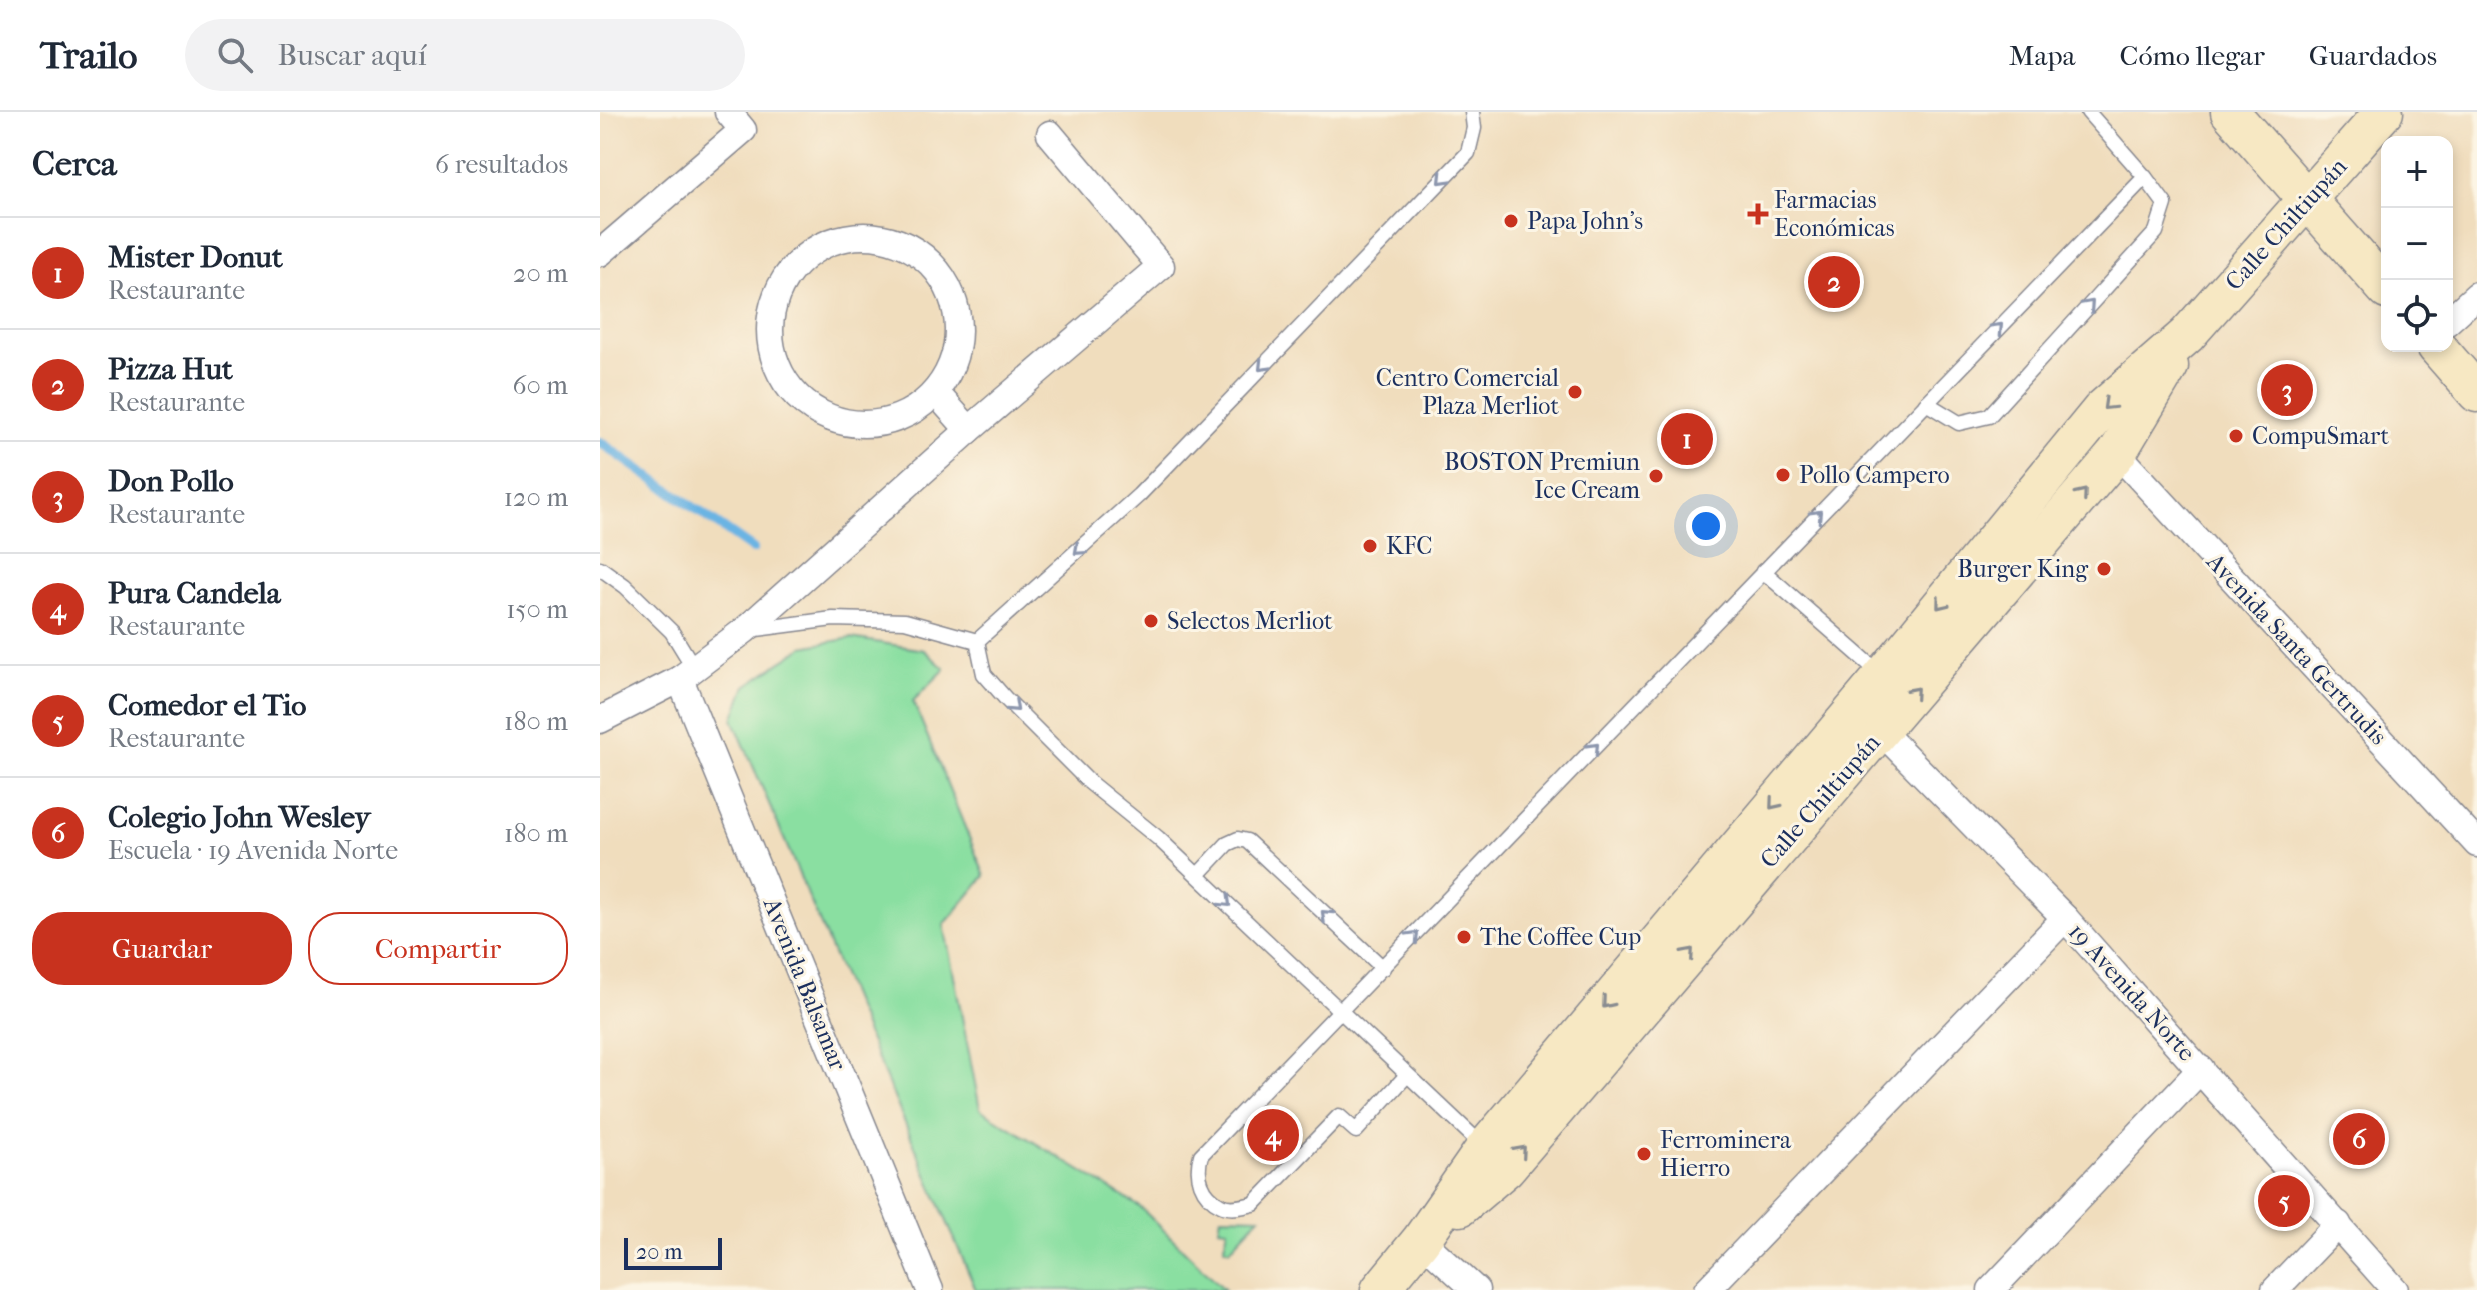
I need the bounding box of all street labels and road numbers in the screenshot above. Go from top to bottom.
street label: Calle Chiltiupán [2219,152,2353,296]
street label: Avenida Santa Gertrudis [2200,547,2393,751]
street label: Calle Chiltiupán [1754,728,1886,873]
street label: Avenida Balsamar [757,893,853,1075]
street label: 19 Avenida Norte [2063,917,2201,1067]

